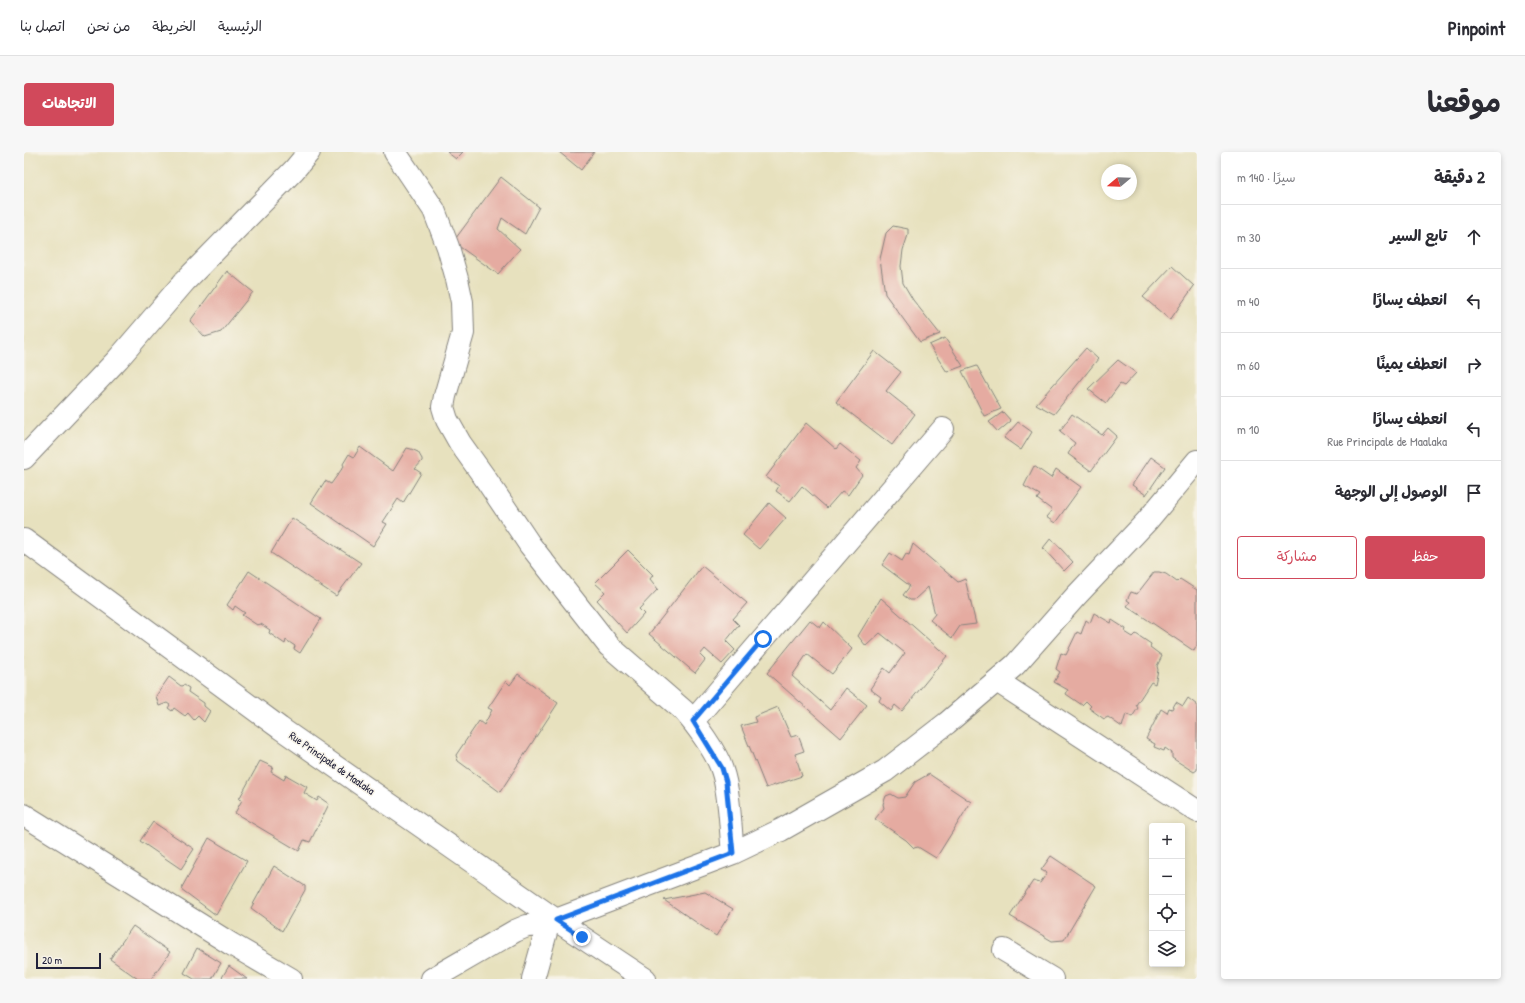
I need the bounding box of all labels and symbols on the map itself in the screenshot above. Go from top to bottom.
north arrow [1101,164,1137,200]
route start [754,630,772,648]
street label: Rue Principale de Maalaka [286,728,378,798]
route end [573,928,591,946]
scale bar [36,951,101,970]

